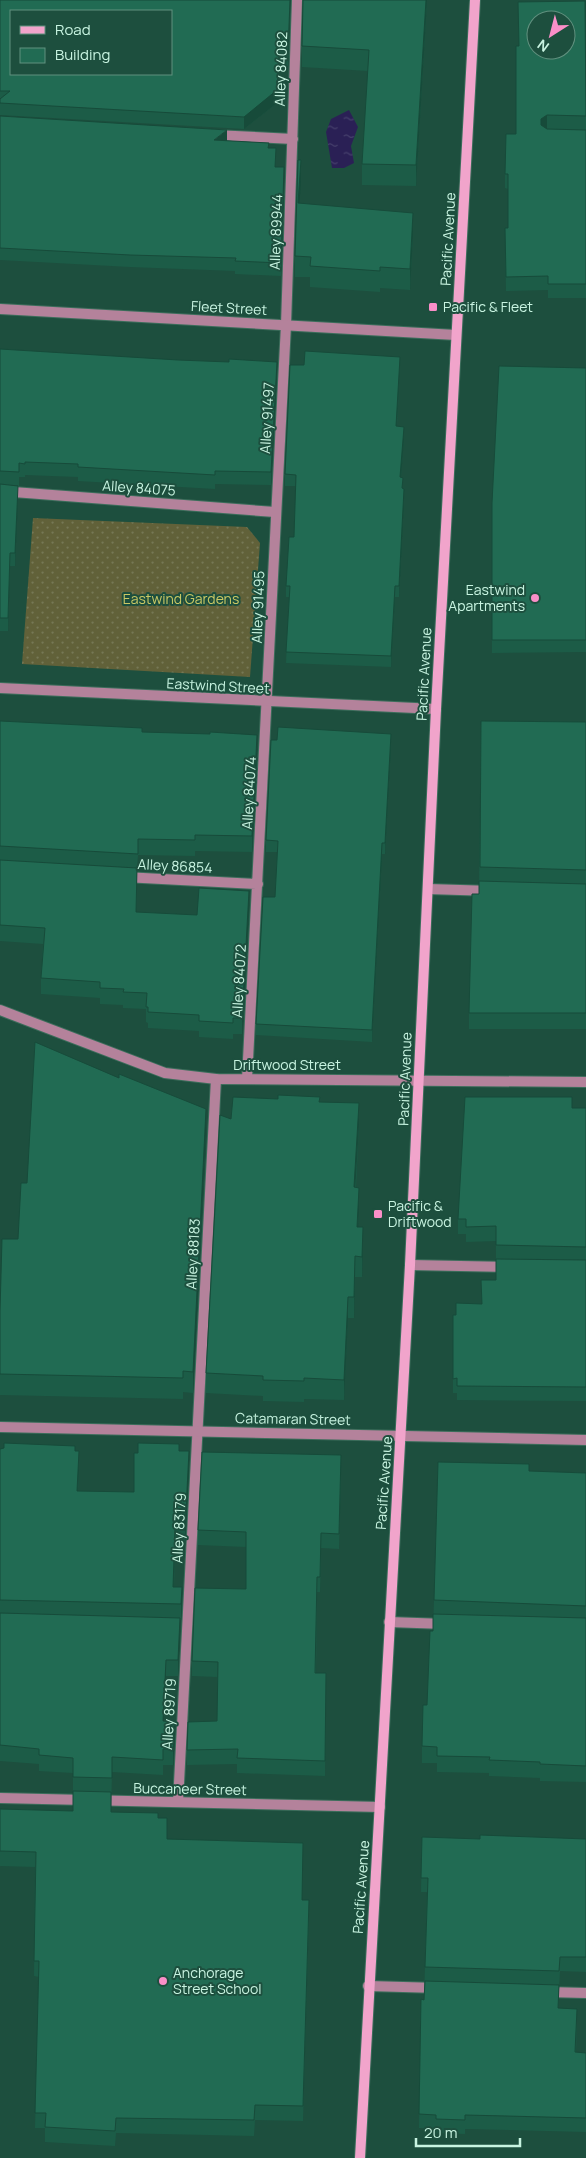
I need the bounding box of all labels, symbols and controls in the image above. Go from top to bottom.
legend [10,10,172,75]
north arrow [526,10,576,60]
text: Road [55,19,91,40]
street label: Alley 84082 [270,31,291,107]
text: N [533,35,553,57]
text: Building [55,44,110,65]
street label: Pacific Avenue [436,192,459,286]
street label: Alley 89944 [265,194,286,270]
street label: Fleet Street [190,296,268,319]
place label: Pacific & Fleet [443,297,533,316]
marker: Pacific & Fleet [427,301,439,313]
street label: Alley 91497 [255,382,278,454]
street label: Alley 84075 [102,475,176,500]
street label: Alley 91495 [247,570,268,644]
place label: Eastwind Apartments [448,580,525,615]
park label: Eastwind Gardens [123,589,239,608]
marker: Eastwind Apartments [529,592,541,604]
street label: Pacific Avenue [412,627,435,721]
street label: Eastwind Street [166,673,270,698]
street label: Alley 84074 [237,756,260,830]
street label: Alley 86854 [137,854,213,877]
street label: Alley 84072 [227,944,250,1018]
street label: Pacific Avenue [393,1032,416,1126]
street label: Driftwood Street [233,1055,341,1074]
place label: Pacific & Driftwood [388,1196,452,1231]
marker: Pacific & Driftwood [372,1208,384,1220]
street label: Alley 88183 [181,1218,204,1290]
street label: Catamaran Street [235,1408,351,1429]
street label: Pacific Avenue [371,1436,396,1530]
street label: Alley 83179 [167,1492,190,1564]
street label: Alley 89719 [157,1678,180,1750]
street label: Buccaneer Street [133,1778,247,1799]
street label: Pacific Avenue [348,1840,373,1934]
place label: Anchorage Street School [173,1963,261,1998]
marker: Anchorage Street School [157,1975,169,1987]
scale bar [416,2116,520,2148]
text: 20 m [424,2122,457,2143]

